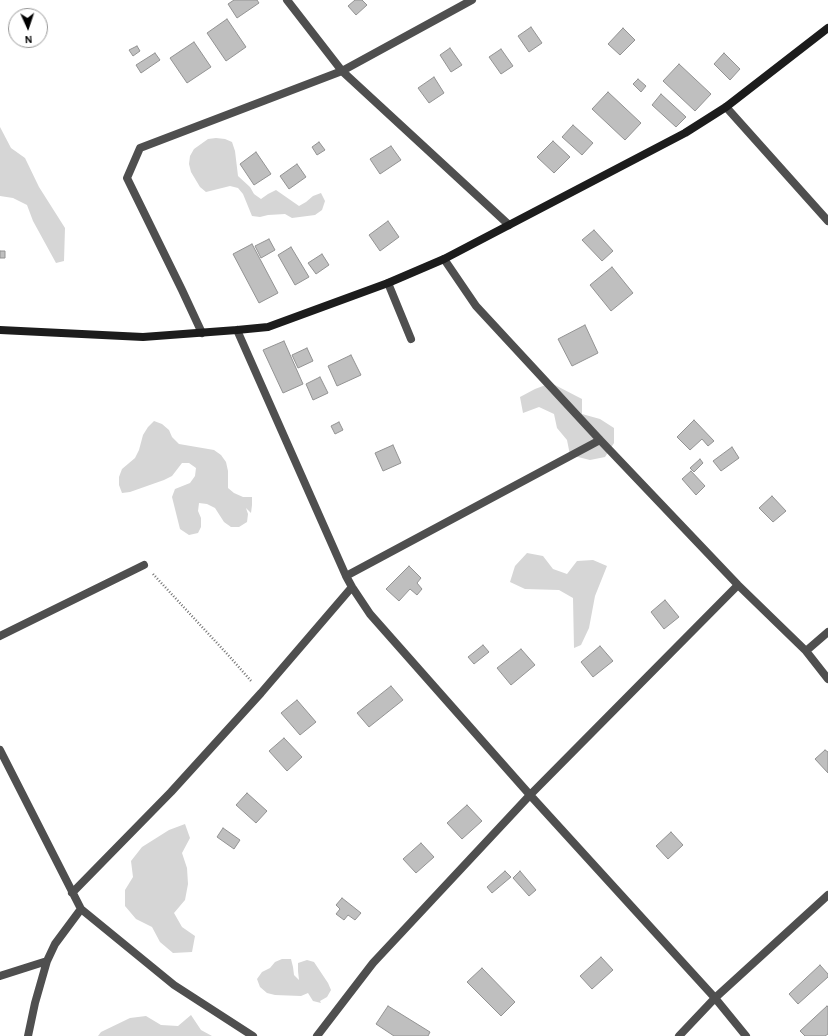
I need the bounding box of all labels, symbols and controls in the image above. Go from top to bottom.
north arrow [8,8,48,48]
text: N [24,34,33,45]

